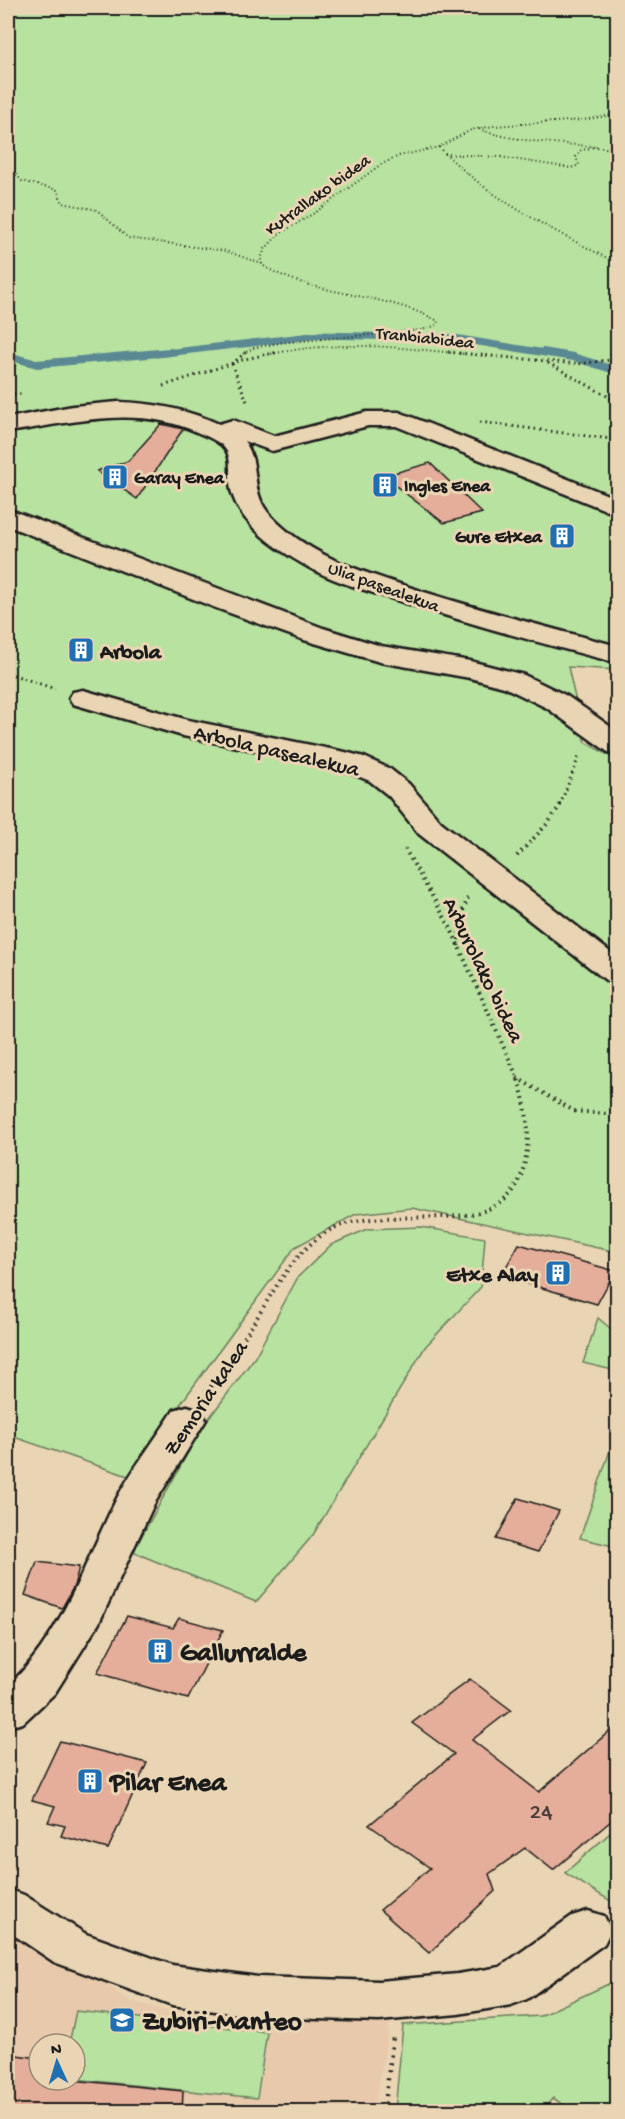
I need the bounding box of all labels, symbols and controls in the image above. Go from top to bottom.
street label: Kutrallako bidea [262,150,376,241]
street label: Tranbiabidea [374,324,476,355]
building icon: Garay Enea [100,462,130,492]
place label: Garay Enea [134,469,225,490]
building icon: Ingles Enea [370,470,400,500]
place label: Ingles Enea [404,477,491,498]
building icon: Gure Etxea [547,521,577,551]
place label: Gure Etxea [455,528,543,549]
street label: Ulia pasealekua [325,558,443,619]
building icon: Arbola [66,635,96,665]
place label: Arbola [99,641,163,667]
street label: Arbola pasealekua [191,721,362,785]
street label: Arburolako bidea [435,894,528,1048]
building icon: Etxe Alay [543,1258,573,1288]
place label: Etxe Alay [446,1264,538,1290]
street label: Zemoria kalea [159,1336,256,1462]
building icon: Gallurralde [145,1636,175,1666]
place label: Gallurralde [180,1639,307,1671]
building icon: Pilar Enea [75,1766,105,1796]
place label: Pilar Enea [108,1769,228,1801]
house number: 24 [529,1799,553,1828]
school or university icon: Zubiri-Manteo [107,2005,137,2035]
place label: Zubiri-Manteo [142,2008,302,2040]
north arrow [27,2032,87,2092]
text: N [50,2041,63,2060]

